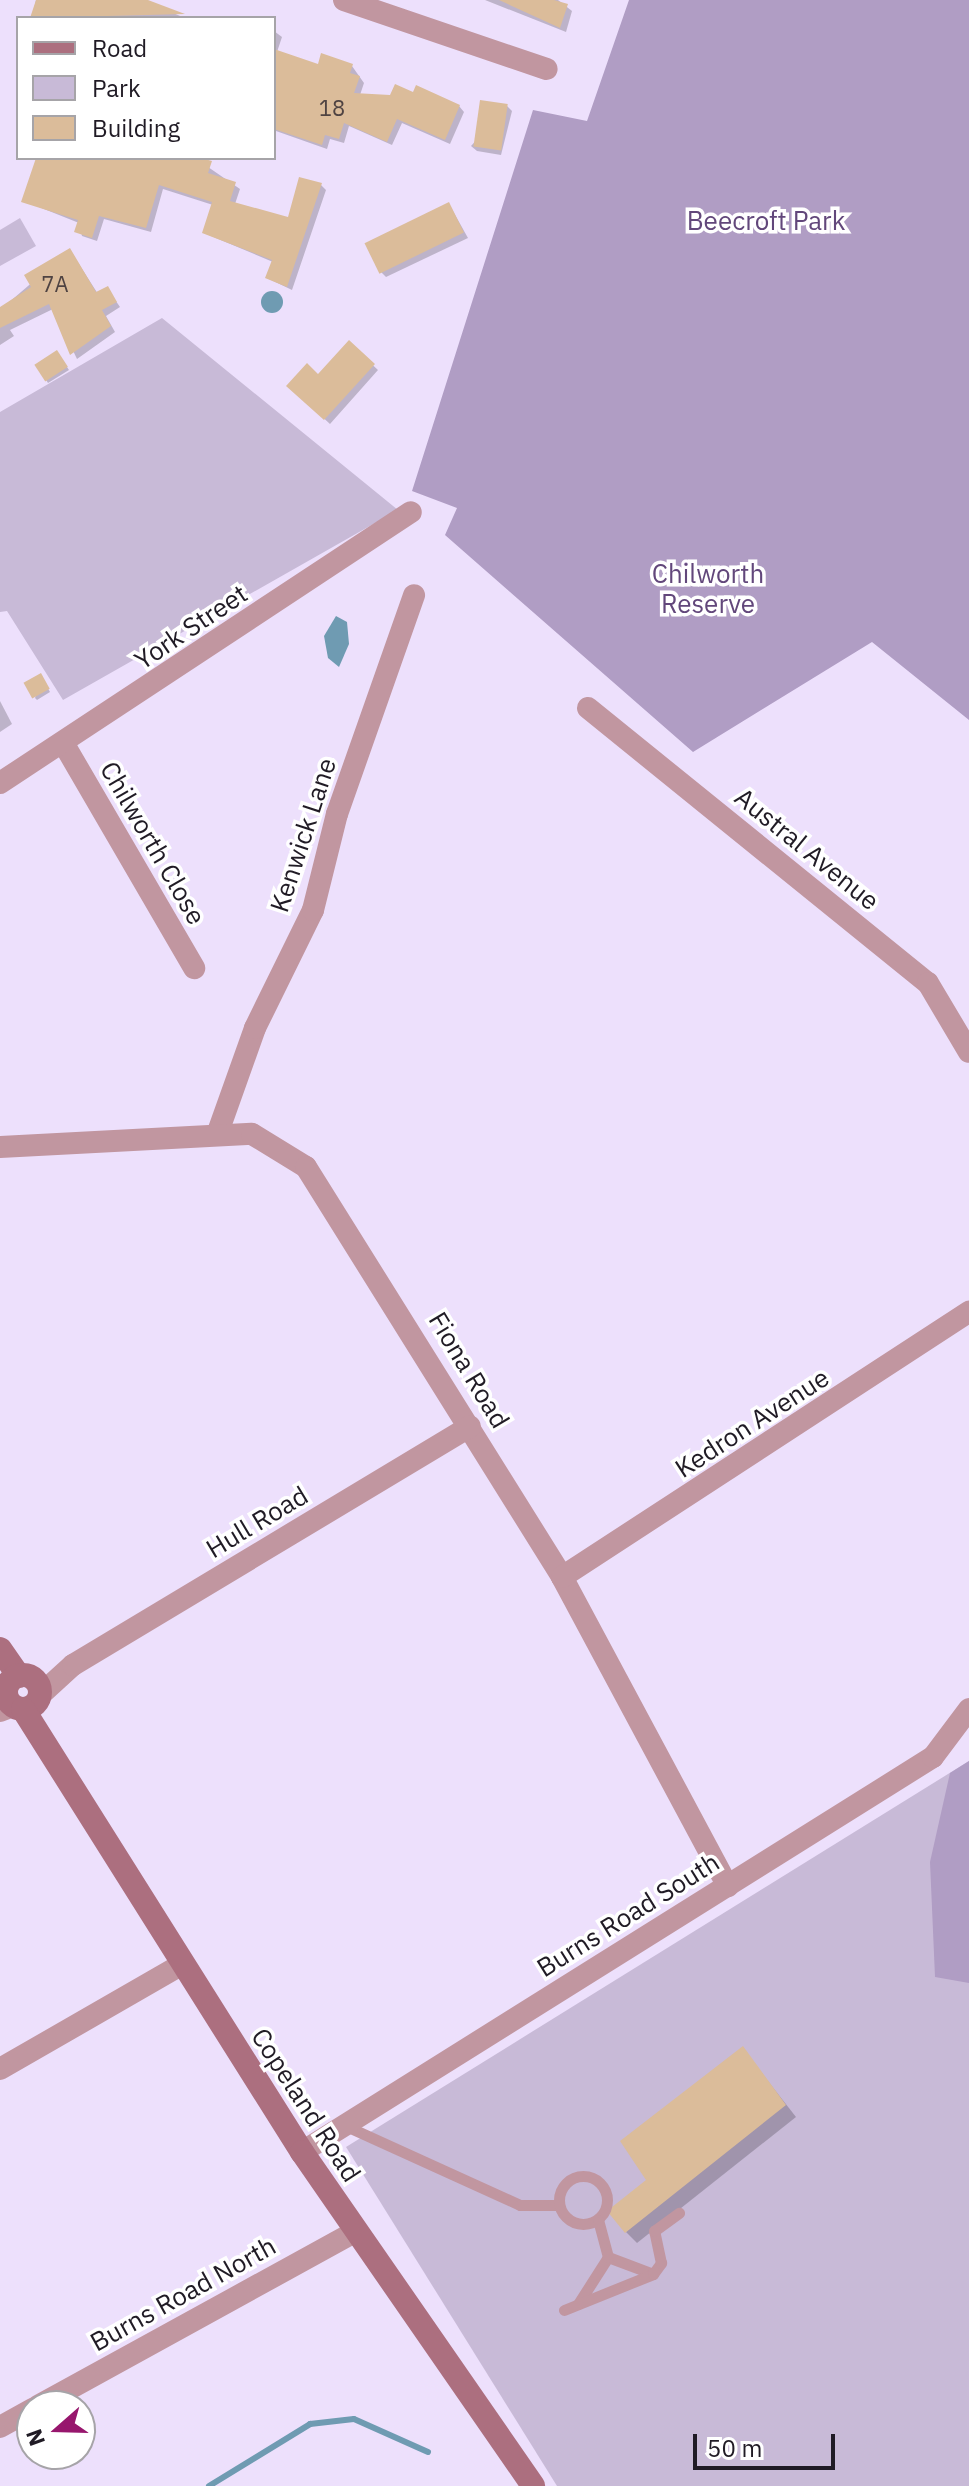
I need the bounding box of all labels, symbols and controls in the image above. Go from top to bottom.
legend [16,16,276,160]
text: Road [92,32,147,64]
text: Park [92,72,141,104]
house number: 18 [319,95,345,121]
text: Building [92,112,180,144]
park label: Beecroft Park [687,205,845,237]
house number: 7A [41,271,69,297]
park label: Chilworth Reserve [652,558,764,620]
street label: York Street [129,578,253,676]
street label: Kenwick Lane [263,754,343,916]
street label: Chilworth Close [94,756,212,930]
street label: Austral Avenue [729,781,885,917]
street label: Fiona Road [422,1306,516,1434]
street label: Kedron Avenue [669,1362,835,1484]
street label: Hull Road [201,1480,313,1564]
street label: Burns Road South [531,1846,725,1984]
street label: Copeland Road [245,2022,367,2188]
street label: Burns Road North [85,2230,281,2358]
north arrow [16,2390,96,2470]
scale bar [697,2418,839,2468]
text: N [19,2425,51,2450]
text: 50 m [707,2432,762,2464]

